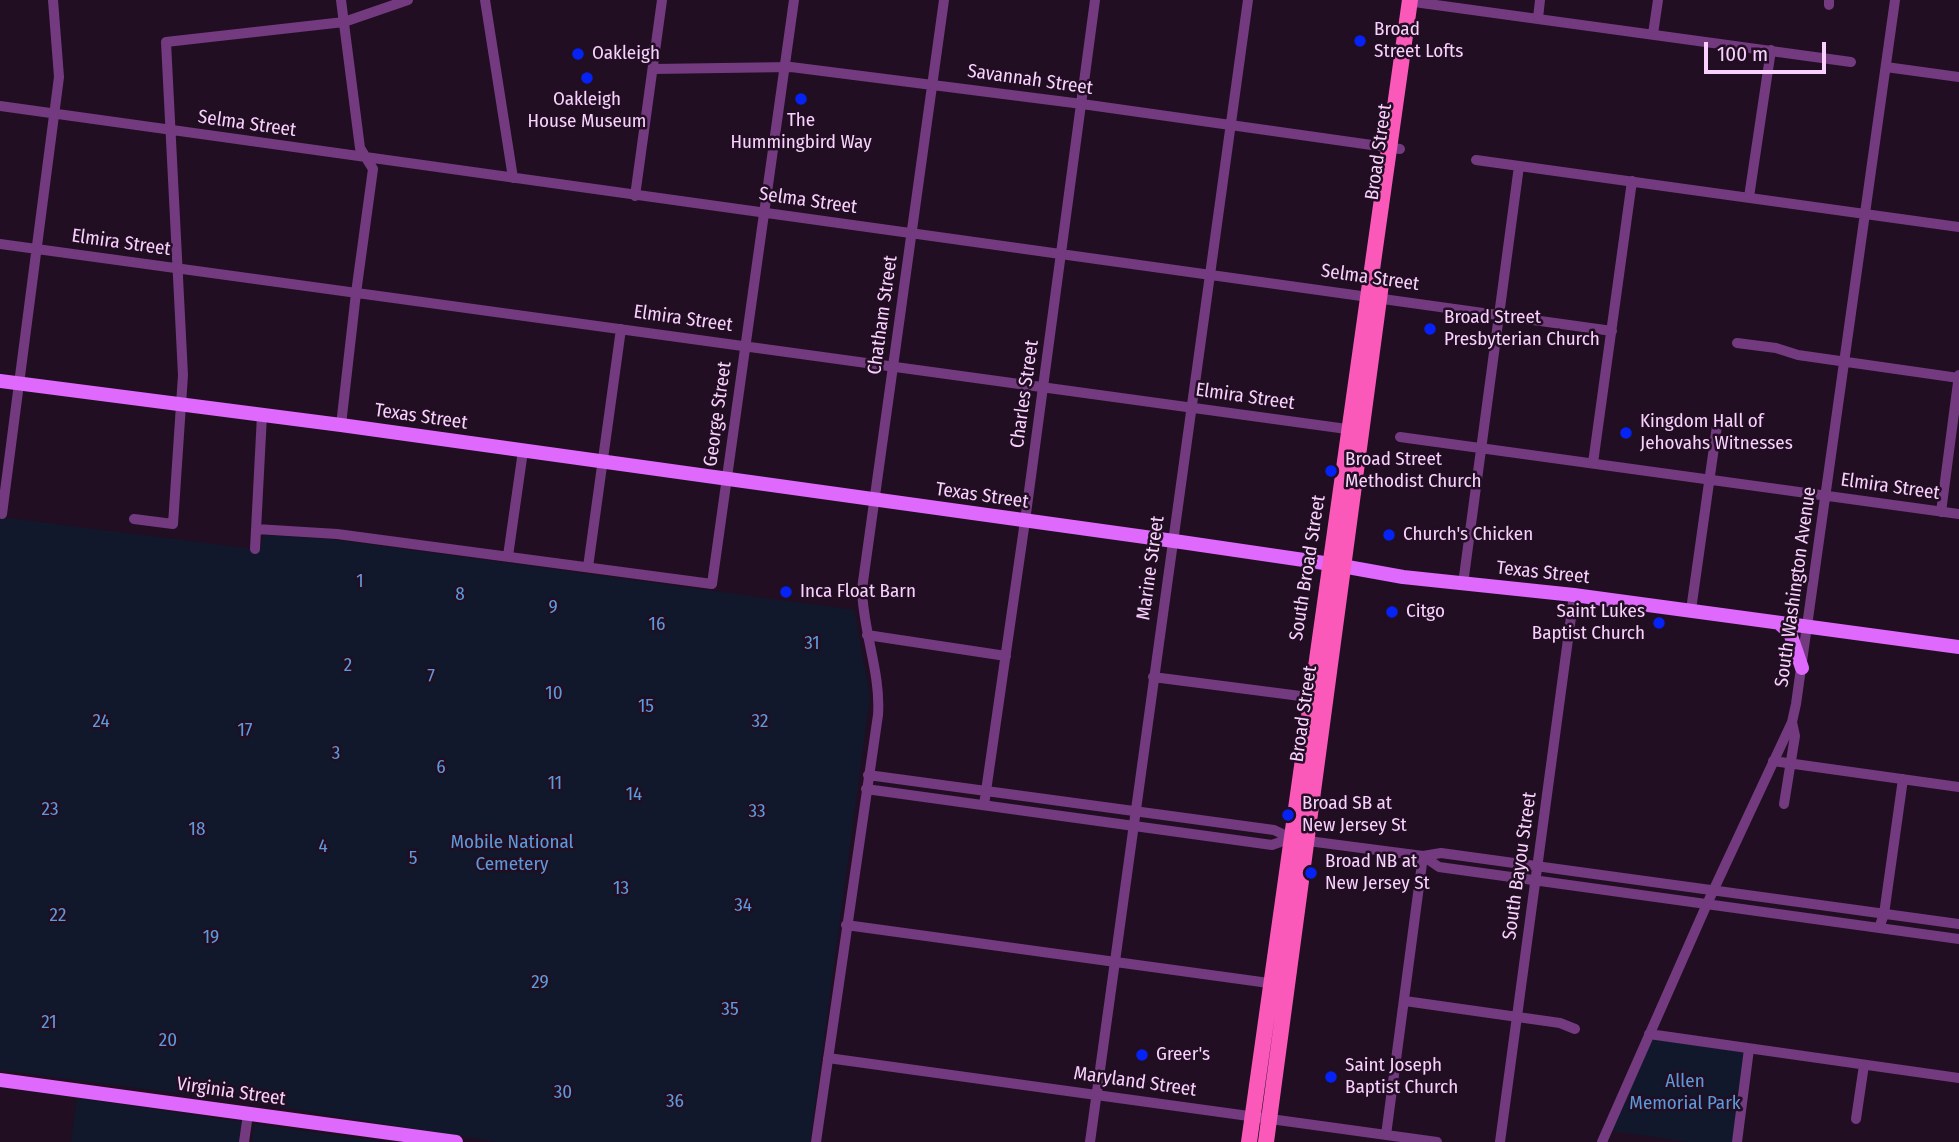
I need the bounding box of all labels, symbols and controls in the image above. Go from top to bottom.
place label: Broad Street Lofts [1374,19,1463,63]
scale bar [1707,28,1829,72]
marker: Broad Street Lofts [1352,33,1368,49]
text: 100 m [1717,41,1768,67]
place label: Oakleigh [592,43,660,65]
marker: Oakleigh [570,46,586,62]
street label: Savannah Street [966,60,1094,100]
marker: Oakleigh House Museum [579,70,595,86]
place label: Oakleigh House Museum [528,89,646,133]
marker: The Hummingbird Way [793,91,809,107]
street label: Broad Street [1361,102,1397,202]
street label: Selma Street [196,106,298,142]
place label: The Hummingbird Way [730,110,872,154]
street label: Selma Street [757,183,859,219]
street label: Elmira Street [70,225,172,261]
street label: Chatham Street [863,254,903,376]
street label: Selma Street [1319,260,1421,296]
street label: Elmira Street [632,301,734,337]
place label: Broad Street Presbyterian Church [1444,307,1600,351]
marker: Broad Street Presbyterian Church [1422,321,1438,337]
street label: Charles Street [1006,338,1044,450]
street label: George Street [699,360,737,468]
street label: Elmira Street [1194,379,1296,415]
street label: Texas Street [373,399,469,435]
place label: Kingdom Hall of Jehovahs Witnesses [1640,411,1793,455]
marker: Kingdom Hall of Jehovahs Witnesses [1618,425,1634,441]
place label: Broad Street Methodist Church [1345,449,1482,493]
marker: Broad Street Methodist Church [1323,463,1339,479]
street label: Elmira Street [1839,469,1941,505]
street label: Texas Street [934,478,1030,514]
street label: South Washington Avenue [1771,485,1821,689]
street label: South Broad Street [1285,494,1331,642]
street label: Marine Street [1132,515,1170,621]
place label: Church's Chicken [1403,524,1533,546]
marker: Church's Chicken [1381,527,1397,543]
street label: Texas Street [1495,557,1591,589]
park label: 1 [356,571,364,593]
place label: Inca Float Barn [800,581,916,603]
park label: 8 [455,584,465,606]
marker: Inca Float Barn [778,584,794,600]
park label: 9 [548,597,558,619]
place label: Citgo [1406,601,1445,623]
place label: Saint Lukes Baptist Church [1532,601,1645,645]
marker: Citgo [1384,604,1400,620]
park label: 16 [649,614,665,636]
marker: Saint Lukes Baptist Church [1651,615,1667,631]
park label: 31 [804,633,820,655]
park label: 2 [344,655,352,677]
street label: Broad Street [1286,664,1322,764]
park label: 7 [427,666,435,688]
park label: 10 [545,683,563,705]
park label: 15 [638,696,654,718]
park label: 24 [92,711,110,733]
park label: 32 [752,711,768,733]
park label: 17 [237,720,253,742]
park label: 3 [332,743,340,765]
park label: 6 [436,757,446,779]
park label: 11 [548,773,562,795]
park label: 14 [626,784,642,806]
street label: South Bayou Street [1498,791,1542,941]
place label: Broad SB at New Jersey St [1302,793,1407,837]
park label: 23 [42,799,58,821]
park label: 33 [748,801,766,823]
marker: Broad SB at New Jersey St [1280,807,1296,823]
park label: 18 [189,819,205,841]
park label: Mobile National Cemetery [450,832,574,876]
park label: 4 [318,836,328,858]
park label: 5 [409,848,417,870]
place label: Broad NB at New Jersey St [1325,851,1430,895]
marker: Broad NB at New Jersey St [1303,865,1319,881]
park label: 13 [613,878,629,900]
park label: 34 [734,895,752,917]
park label: 22 [50,905,66,927]
park label: 19 [203,927,219,949]
park label: 29 [531,972,549,994]
park label: 35 [721,999,739,1021]
park label: 21 [41,1012,57,1034]
park label: 20 [159,1030,177,1052]
place label: Greer's [1156,1044,1210,1066]
marker: Greer's [1134,1047,1150,1063]
place label: Saint Joseph Baptist Church [1345,1055,1458,1099]
street label: Maryland Street [1072,1062,1198,1102]
marker: Saint Joseph Baptist Church [1323,1069,1339,1085]
park label: Allen Memorial Park [1629,1071,1741,1115]
street label: Virginia Street [175,1073,287,1111]
park label: 30 [554,1082,572,1104]
park label: 36 [666,1091,684,1113]

